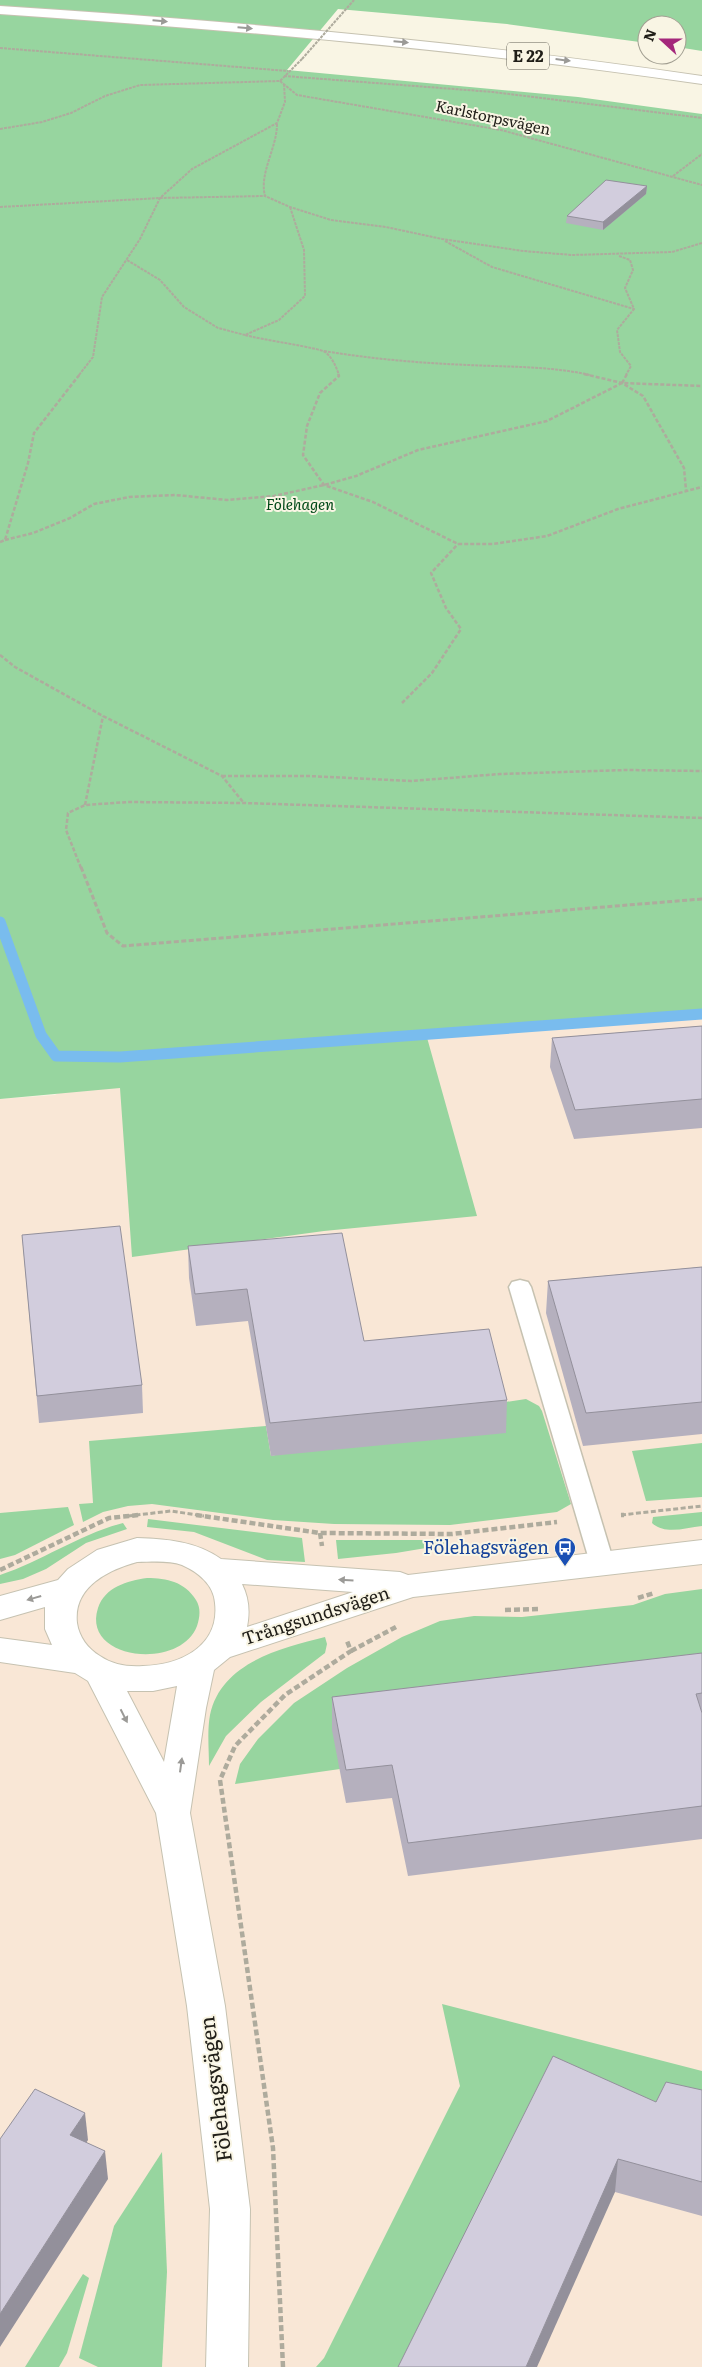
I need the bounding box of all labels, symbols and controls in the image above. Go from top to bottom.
north arrow [637,15,687,65]
one-way arrow [153,17,169,25]
one-way arrow [237,24,253,32]
text: N [637,26,660,44]
one-way arrow [393,39,409,47]
road number: E 22 [507,42,549,70]
one-way arrow [555,56,571,64]
street label: Karlstorpsvägen [434,93,553,140]
park label: Fölehagen [266,492,334,515]
place label: Fölehagsvägen [423,1533,549,1560]
bus stop icon: Fölehagsvägen [553,1536,577,1567]
one-way arrow [337,1576,353,1584]
street label: Trångsundsvägen [238,1578,393,1651]
one-way arrow [27,1595,42,1603]
one-way arrow [120,1709,128,1723]
one-way arrow [177,1757,185,1773]
street label: Fölehagsvägen [189,2015,238,2164]

